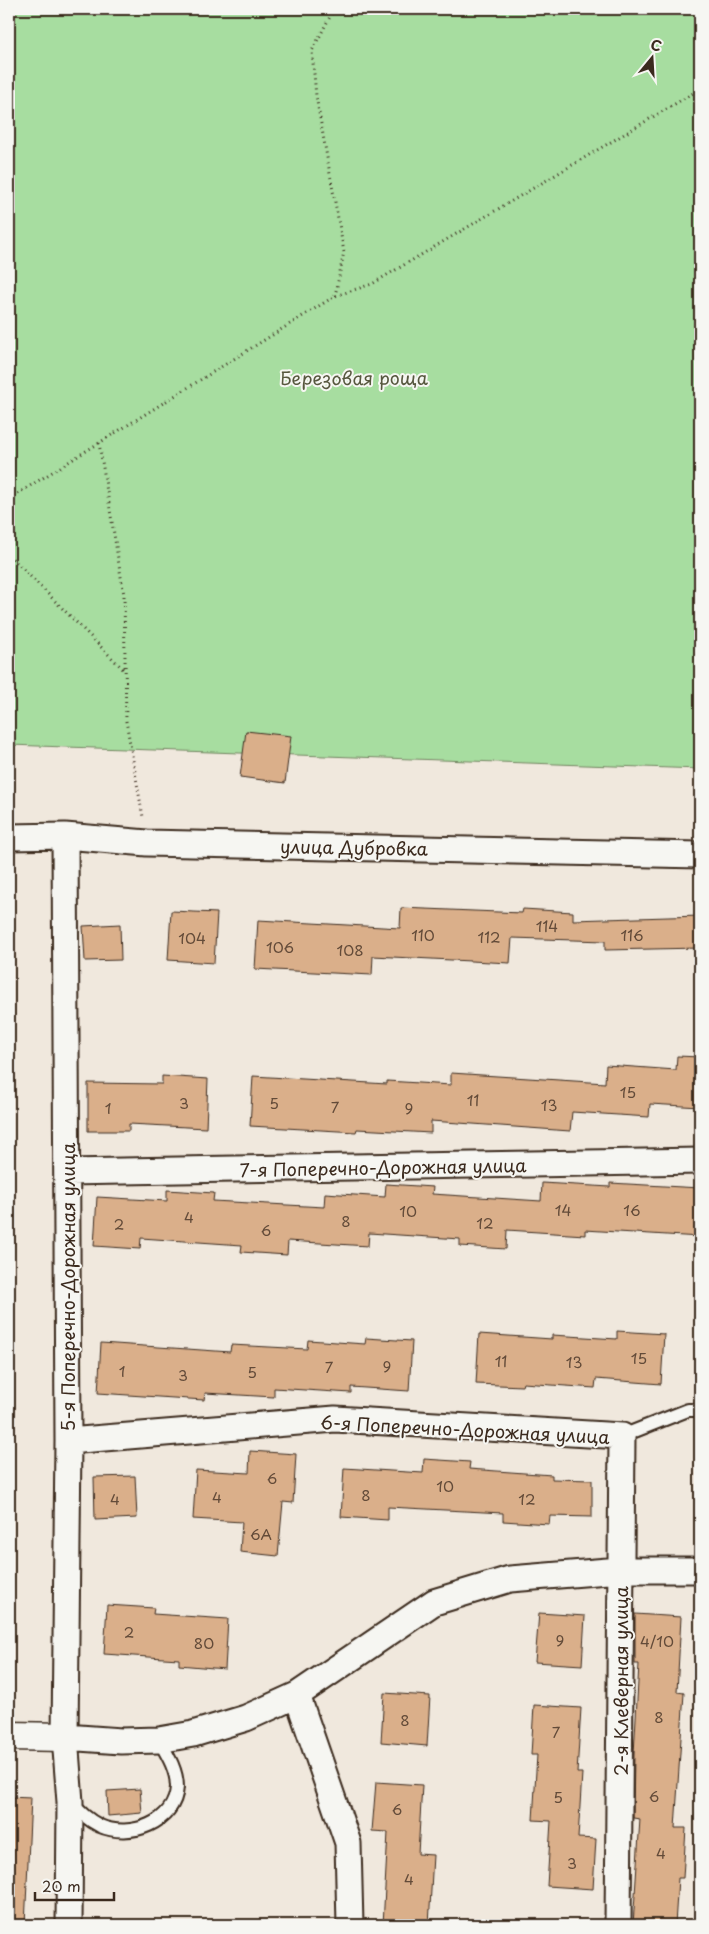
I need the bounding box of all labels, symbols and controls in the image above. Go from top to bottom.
north arrow [626,32,676,82]
text: С [648,34,664,57]
park label: Березовая роща [280,364,429,391]
street label: улица Дубровка [280,832,429,862]
house number: 114 [536,914,558,937]
house number: 110 [411,923,435,946]
house number: 116 [620,923,644,946]
house number: 112 [477,925,501,948]
house number: 104 [178,926,206,949]
house number: 106 [266,935,294,958]
house number: 108 [336,938,364,961]
house number: 15 [620,1080,636,1103]
house number: 11 [467,1088,479,1111]
house number: 3 [179,1091,189,1114]
house number: 5 [269,1091,279,1114]
house number: 13 [541,1093,557,1116]
house number: 7 [331,1095,340,1118]
house number: 1 [105,1096,111,1119]
house number: 9 [405,1096,413,1119]
street label: 5-я Поперечно-Дорожная улица [54,1142,81,1431]
street label: 7-я Поперечно-Дорожная улица [239,1151,527,1183]
house number: 14 [555,1198,571,1221]
house number: 16 [623,1198,641,1221]
house number: 10 [399,1199,417,1222]
house number: 4 [184,1205,194,1228]
house number: 8 [341,1209,351,1232]
house number: 12 [476,1211,494,1234]
house number: 2 [114,1212,124,1235]
house number: 6 [261,1218,271,1241]
house number: 15 [631,1346,647,1369]
house number: 11 [495,1349,507,1372]
house number: 13 [566,1350,582,1373]
house number: 9 [383,1354,391,1377]
house number: 7 [325,1355,334,1378]
house number: 1 [119,1359,125,1382]
house number: 5 [247,1360,257,1383]
house number: 3 [178,1363,188,1386]
street label: 6-я Поперечно-Дорожная улица [320,1408,611,1450]
house number: 6 [267,1466,277,1489]
house number: 10 [436,1474,454,1497]
house number: 8 [361,1483,371,1506]
house number: 4 [212,1485,222,1508]
house number: 4 [110,1487,120,1510]
house number: 12 [518,1487,536,1510]
house number: 6А [250,1522,272,1545]
street label: 2-я Клеверная улица [607,1585,634,1776]
house number: 2 [124,1620,134,1643]
house number: 9 [556,1628,564,1651]
house number: 4/10 [640,1629,674,1652]
house number: 80 [194,1631,214,1654]
house number: 8 [654,1705,664,1728]
house number: 8 [400,1708,410,1731]
house number: 7 [552,1720,561,1743]
house number: 6 [649,1784,659,1807]
house number: 5 [553,1785,563,1808]
house number: 6 [392,1797,402,1820]
house number: 4 [656,1841,666,1864]
house number: 3 [567,1851,577,1874]
house number: 4 [404,1867,414,1890]
scale bar [35,1869,114,1901]
text: 20 m [42,1874,81,1897]

